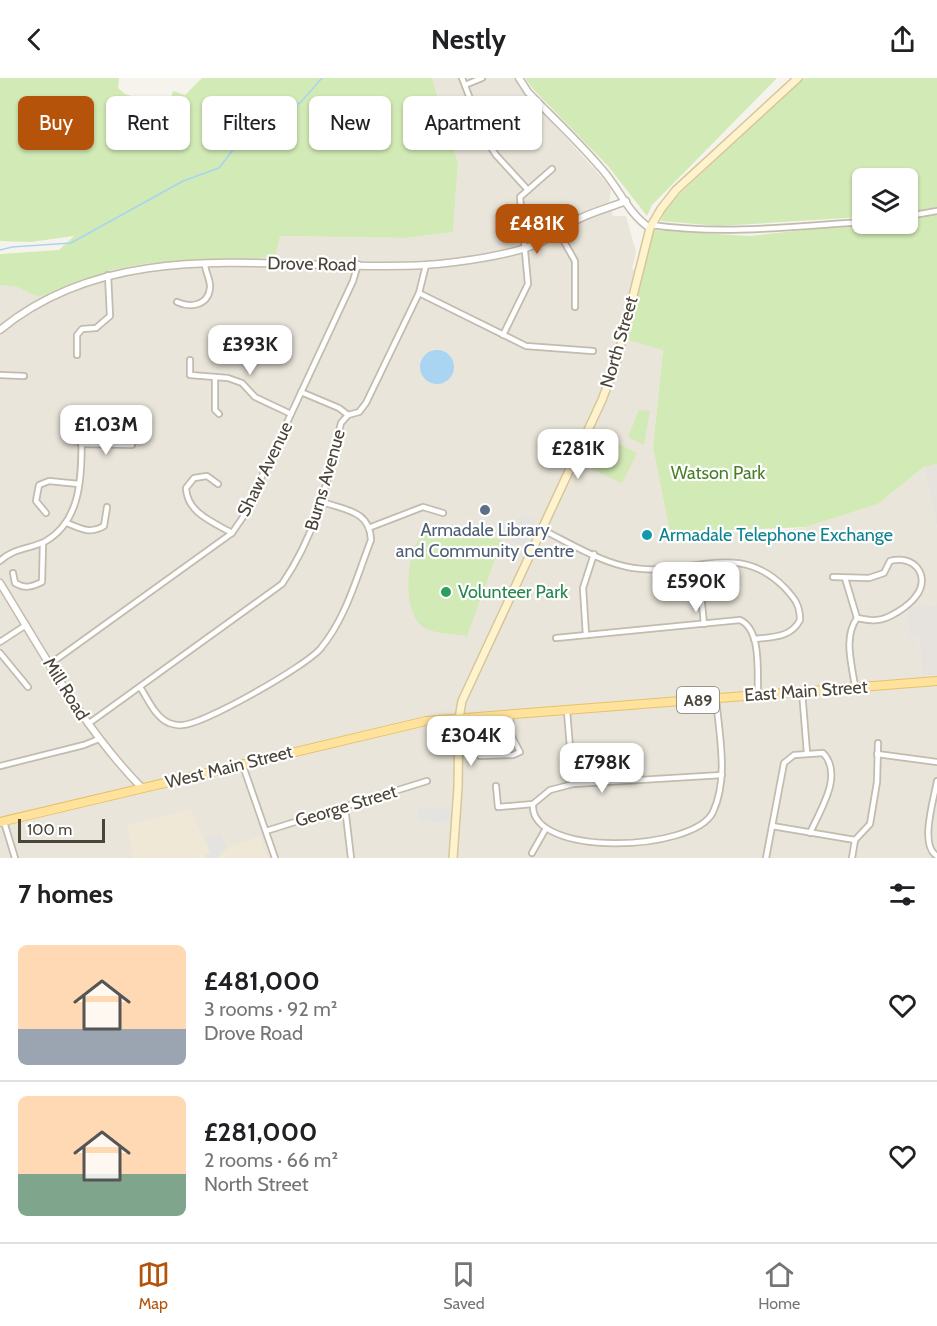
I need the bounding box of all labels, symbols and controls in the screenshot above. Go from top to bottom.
icon: back [18,23,51,56]
text: Nestly [431,23,506,56]
icon: share [886,23,919,56]
chip: Buy [18,96,94,150]
chip: Rent [106,96,190,150]
chip: Filters [202,96,297,150]
chip: New [309,96,391,150]
chip: Apartment [403,96,542,150]
map controls [852,168,918,234]
button: layers [852,168,918,234]
pin: £481K [495,204,579,255]
text: £481K [510,211,564,235]
street label: Drove Road [267,252,357,276]
street label: North Street [595,294,643,390]
pin: £393K [208,325,292,376]
text: £393K [222,332,278,356]
pin: £1.03M [57,405,155,456]
text: £1.03M [74,412,138,436]
street label: Shaw Avenue [233,418,297,520]
street label: Burns Avenue [300,427,350,533]
pin: £281K [536,429,620,480]
text: £281K [552,436,604,460]
park label: Watson Park [671,462,766,484]
marker: Armadale Library and Community Centre [478,503,492,517]
place label: Armadale Library and Community Centre [396,519,574,562]
place label: Armadale Telephone Exchange [659,524,893,546]
marker: Armadale Telephone Exchange [640,528,654,542]
pin: £590K [654,562,738,613]
text: £590K [666,569,726,593]
place label: Volunteer Park [458,581,569,603]
marker: Volunteer Park [439,585,453,599]
street label: Mill Road [38,654,94,724]
street label: East Main Street [744,676,868,706]
road number: A89 [677,687,719,713]
pin: £304K [429,716,513,767]
text: £304K [441,723,501,747]
street label: West Main Street [163,741,295,793]
pin: £798K [560,743,644,794]
text: £798K [574,750,630,774]
street label: George Street [292,780,400,832]
scale bar [18,816,105,844]
text: 100 m [27,820,72,839]
text: 7 homes [18,878,113,910]
icon: filters [886,878,919,911]
text: £481,000 [204,965,320,997]
icon: home [66,969,138,1041]
icon: heart [886,989,919,1022]
text: 3 rooms · 92 m² [204,997,337,1021]
text: Drove Road [204,1021,303,1045]
text: £281,000 [204,1116,317,1148]
icon: home [66,1120,138,1192]
icon: heart [886,1140,919,1173]
text: 2 rooms · 66 m² [204,1148,338,1172]
text: North Street [204,1172,309,1196]
tab: Map [137,1258,170,1313]
tab: Saved [443,1258,485,1313]
tab: Home [758,1258,800,1313]

